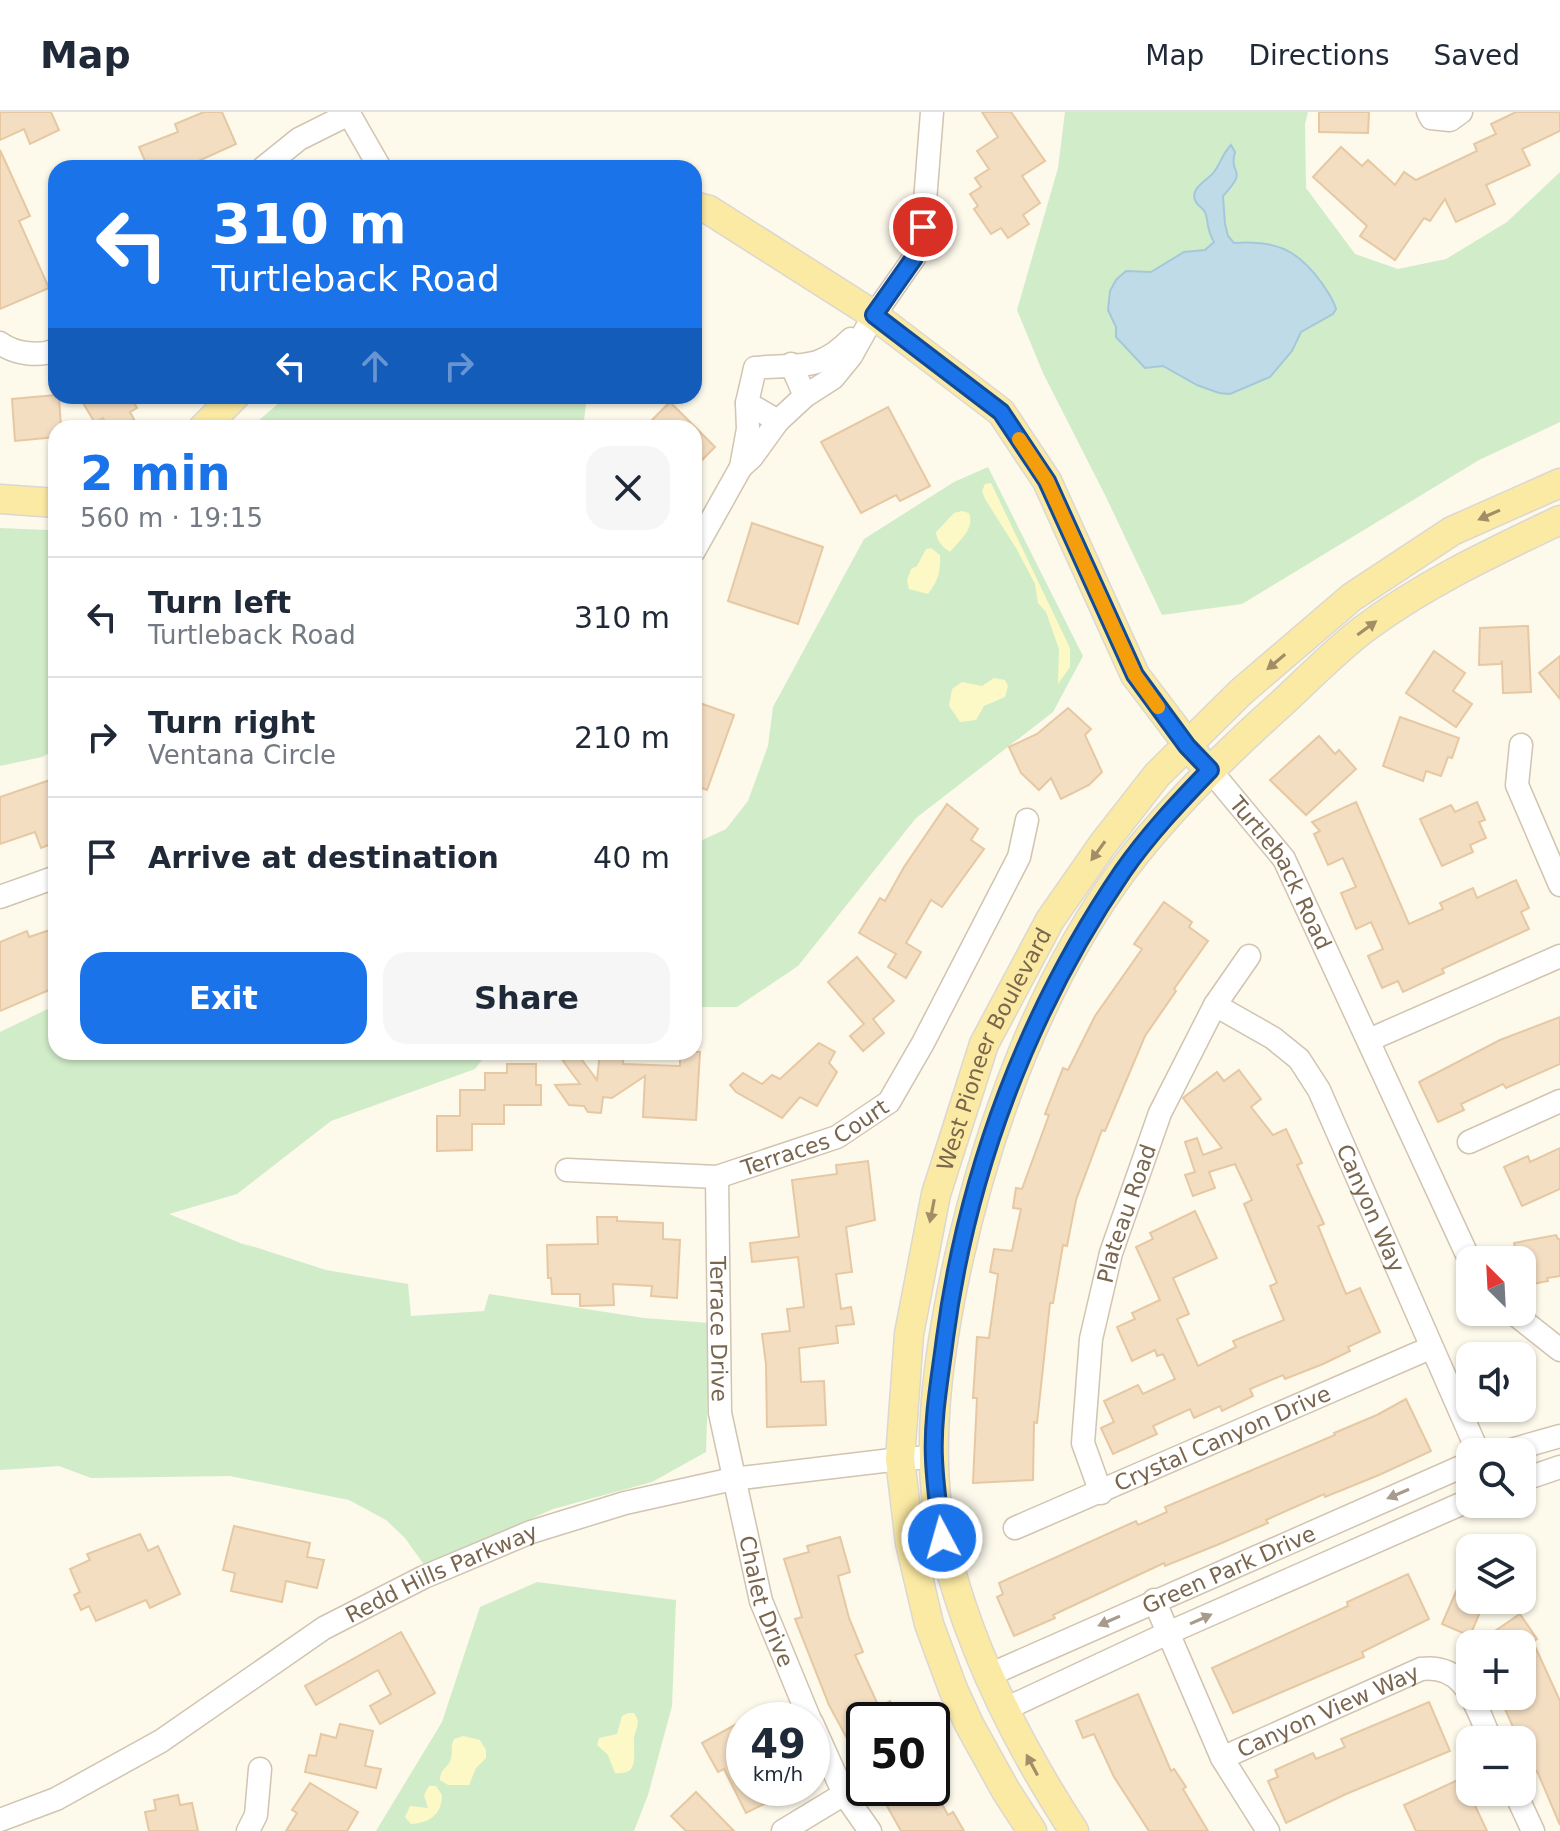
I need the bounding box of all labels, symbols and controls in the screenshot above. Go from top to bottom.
text: Map [40,33,131,77]
text: Map [1145,39,1204,72]
text: Directions [1248,39,1389,72]
text: Saved [1433,39,1520,72]
text: 310 m [212,191,407,256]
icon: left [80,192,184,296]
pin [889,193,957,261]
icon: arrive [901,205,945,249]
text: Turtleback Road [212,258,500,299]
icon: left [269,344,313,388]
icon: ahead [353,344,397,388]
icon: right [437,344,481,388]
text: 2 min [80,445,231,501]
button: close [586,446,670,530]
text: 560 m · 19:15 [80,503,263,533]
one-way arrow [1477,508,1501,522]
text: Turn left [148,585,291,620]
icon: left [80,595,124,639]
text: 310 m [574,600,670,635]
text: Turtleback Road [148,620,356,650]
one-way arrow [1356,620,1378,636]
one-way arrow [1266,653,1286,670]
text: Turn right [148,705,315,740]
icon: right [80,715,124,759]
text: 210 m [574,720,670,755]
text: Ventana Circle [148,740,336,770]
street label: Turtleback Road [1224,790,1337,953]
icon: arrive [80,835,124,879]
text: Arrive at destination [148,840,499,875]
text: 40 m [593,840,670,875]
one-way arrow [1090,840,1106,862]
street label: West Pioneer Boulevard [932,924,1056,1174]
button: Exit [80,952,367,1044]
button: Share [383,952,670,1044]
street label: Terraces Court [737,1094,893,1181]
street label: Canyon Way [1332,1140,1410,1276]
street label: Plateau Road [1092,1141,1161,1285]
one-way arrow [926,1199,938,1224]
north arrow [1456,1246,1536,1326]
map controls [1456,1246,1536,1806]
street label: Terrace Drive [705,1255,732,1402]
button: sound [1456,1342,1536,1422]
street label: Crystal Canyon Drive [1110,1380,1334,1496]
button: search [1456,1438,1536,1518]
one-way arrow [1387,1488,1410,1501]
position arrow [900,1496,984,1580]
street label: Redd Hills Parkway [341,1518,541,1627]
street label: Green Park Drive [1138,1520,1319,1618]
street label: Chalet Drive [735,1533,799,1670]
button: layers [1456,1534,1536,1614]
one-way arrow [1190,1612,1213,1625]
one-way arrow [1097,1614,1121,1627]
button: + [1456,1630,1536,1710]
street label: Canyon View Way [1233,1659,1423,1762]
speed limit sign: 50 [846,1702,950,1806]
text: 49 [750,1721,806,1767]
button: − [1456,1726,1536,1806]
one-way arrow [1026,1754,1040,1776]
text: km/h [753,1762,803,1786]

